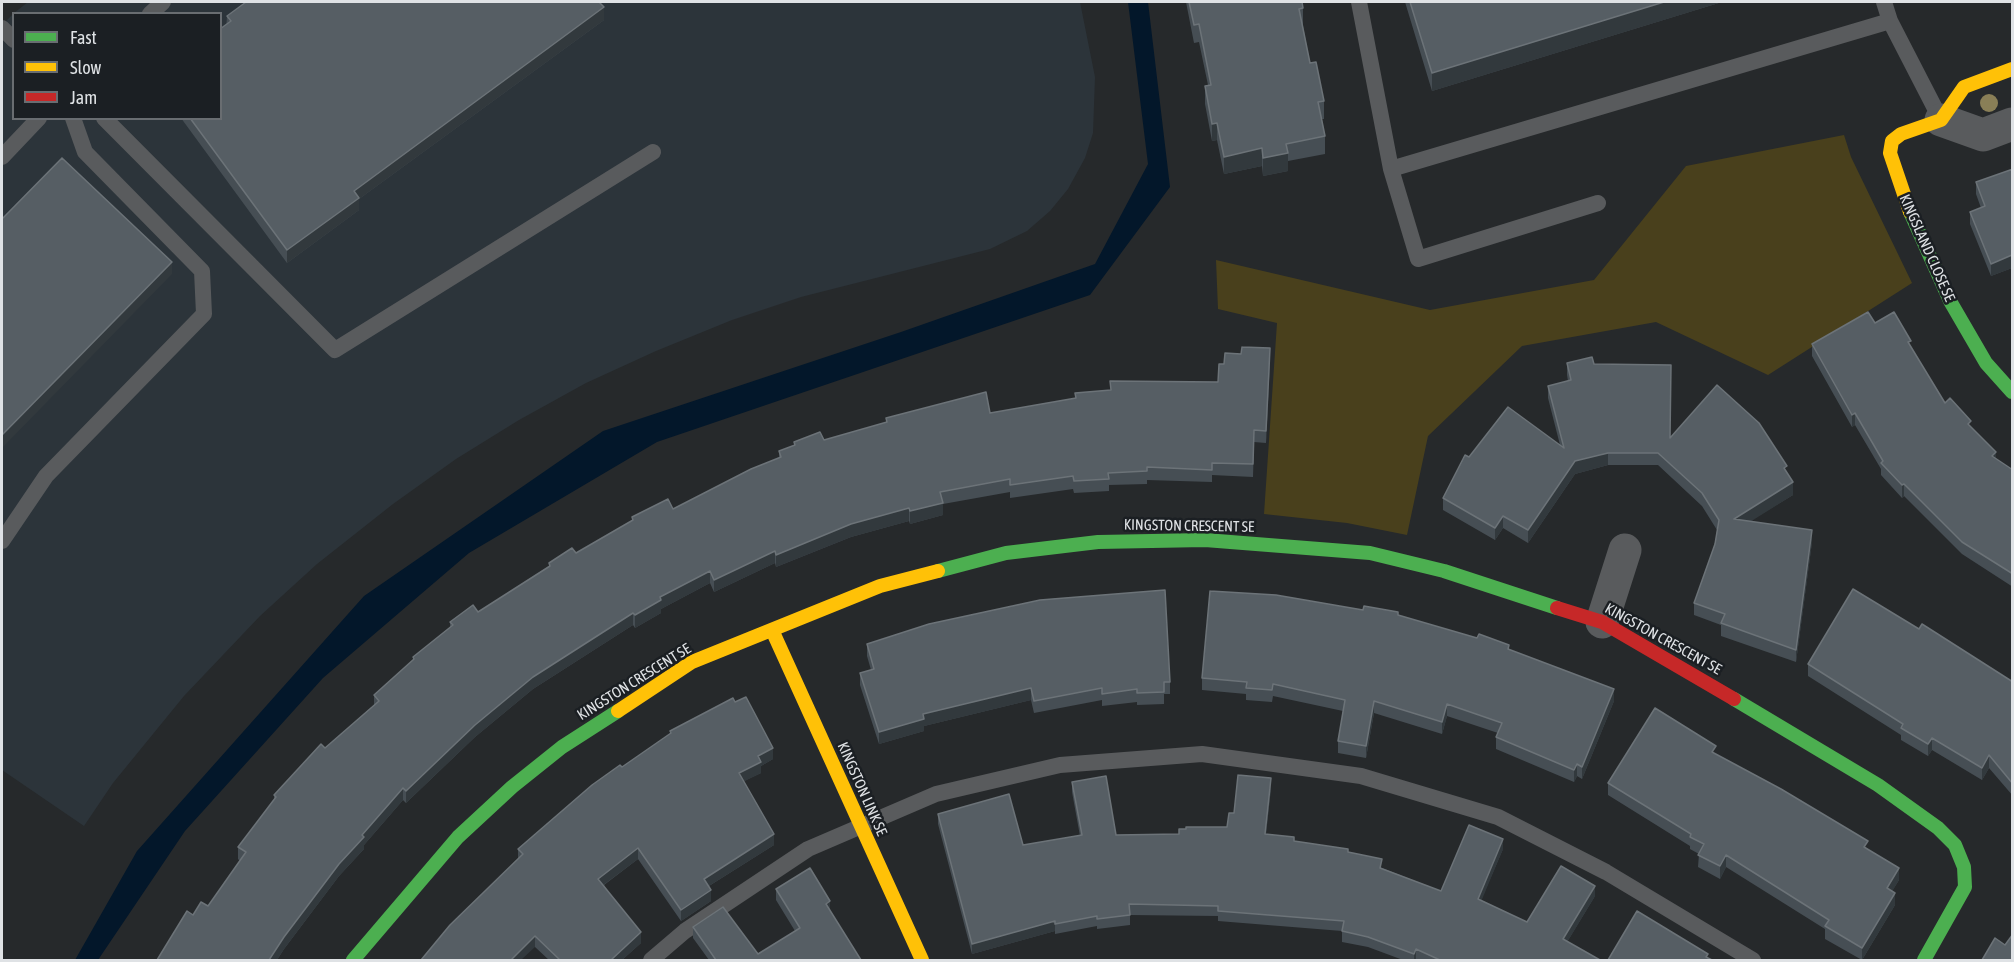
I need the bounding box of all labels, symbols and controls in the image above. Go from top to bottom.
legend [12,12,222,120]
text: Fast [70,27,97,48]
text: Slow [70,57,101,78]
text: Jam [70,87,97,108]
street label: KINGSLAND CLOSE SE [1895,192,1959,304]
street label: KINGSTON CRESCENT SE [1124,516,1254,536]
street label: KINGSTON CRESCENT SE [1602,599,1724,679]
street label: KINGSTON CRESCENT SE [574,640,694,724]
street label: KINGSTON LINK SE [833,739,891,839]

